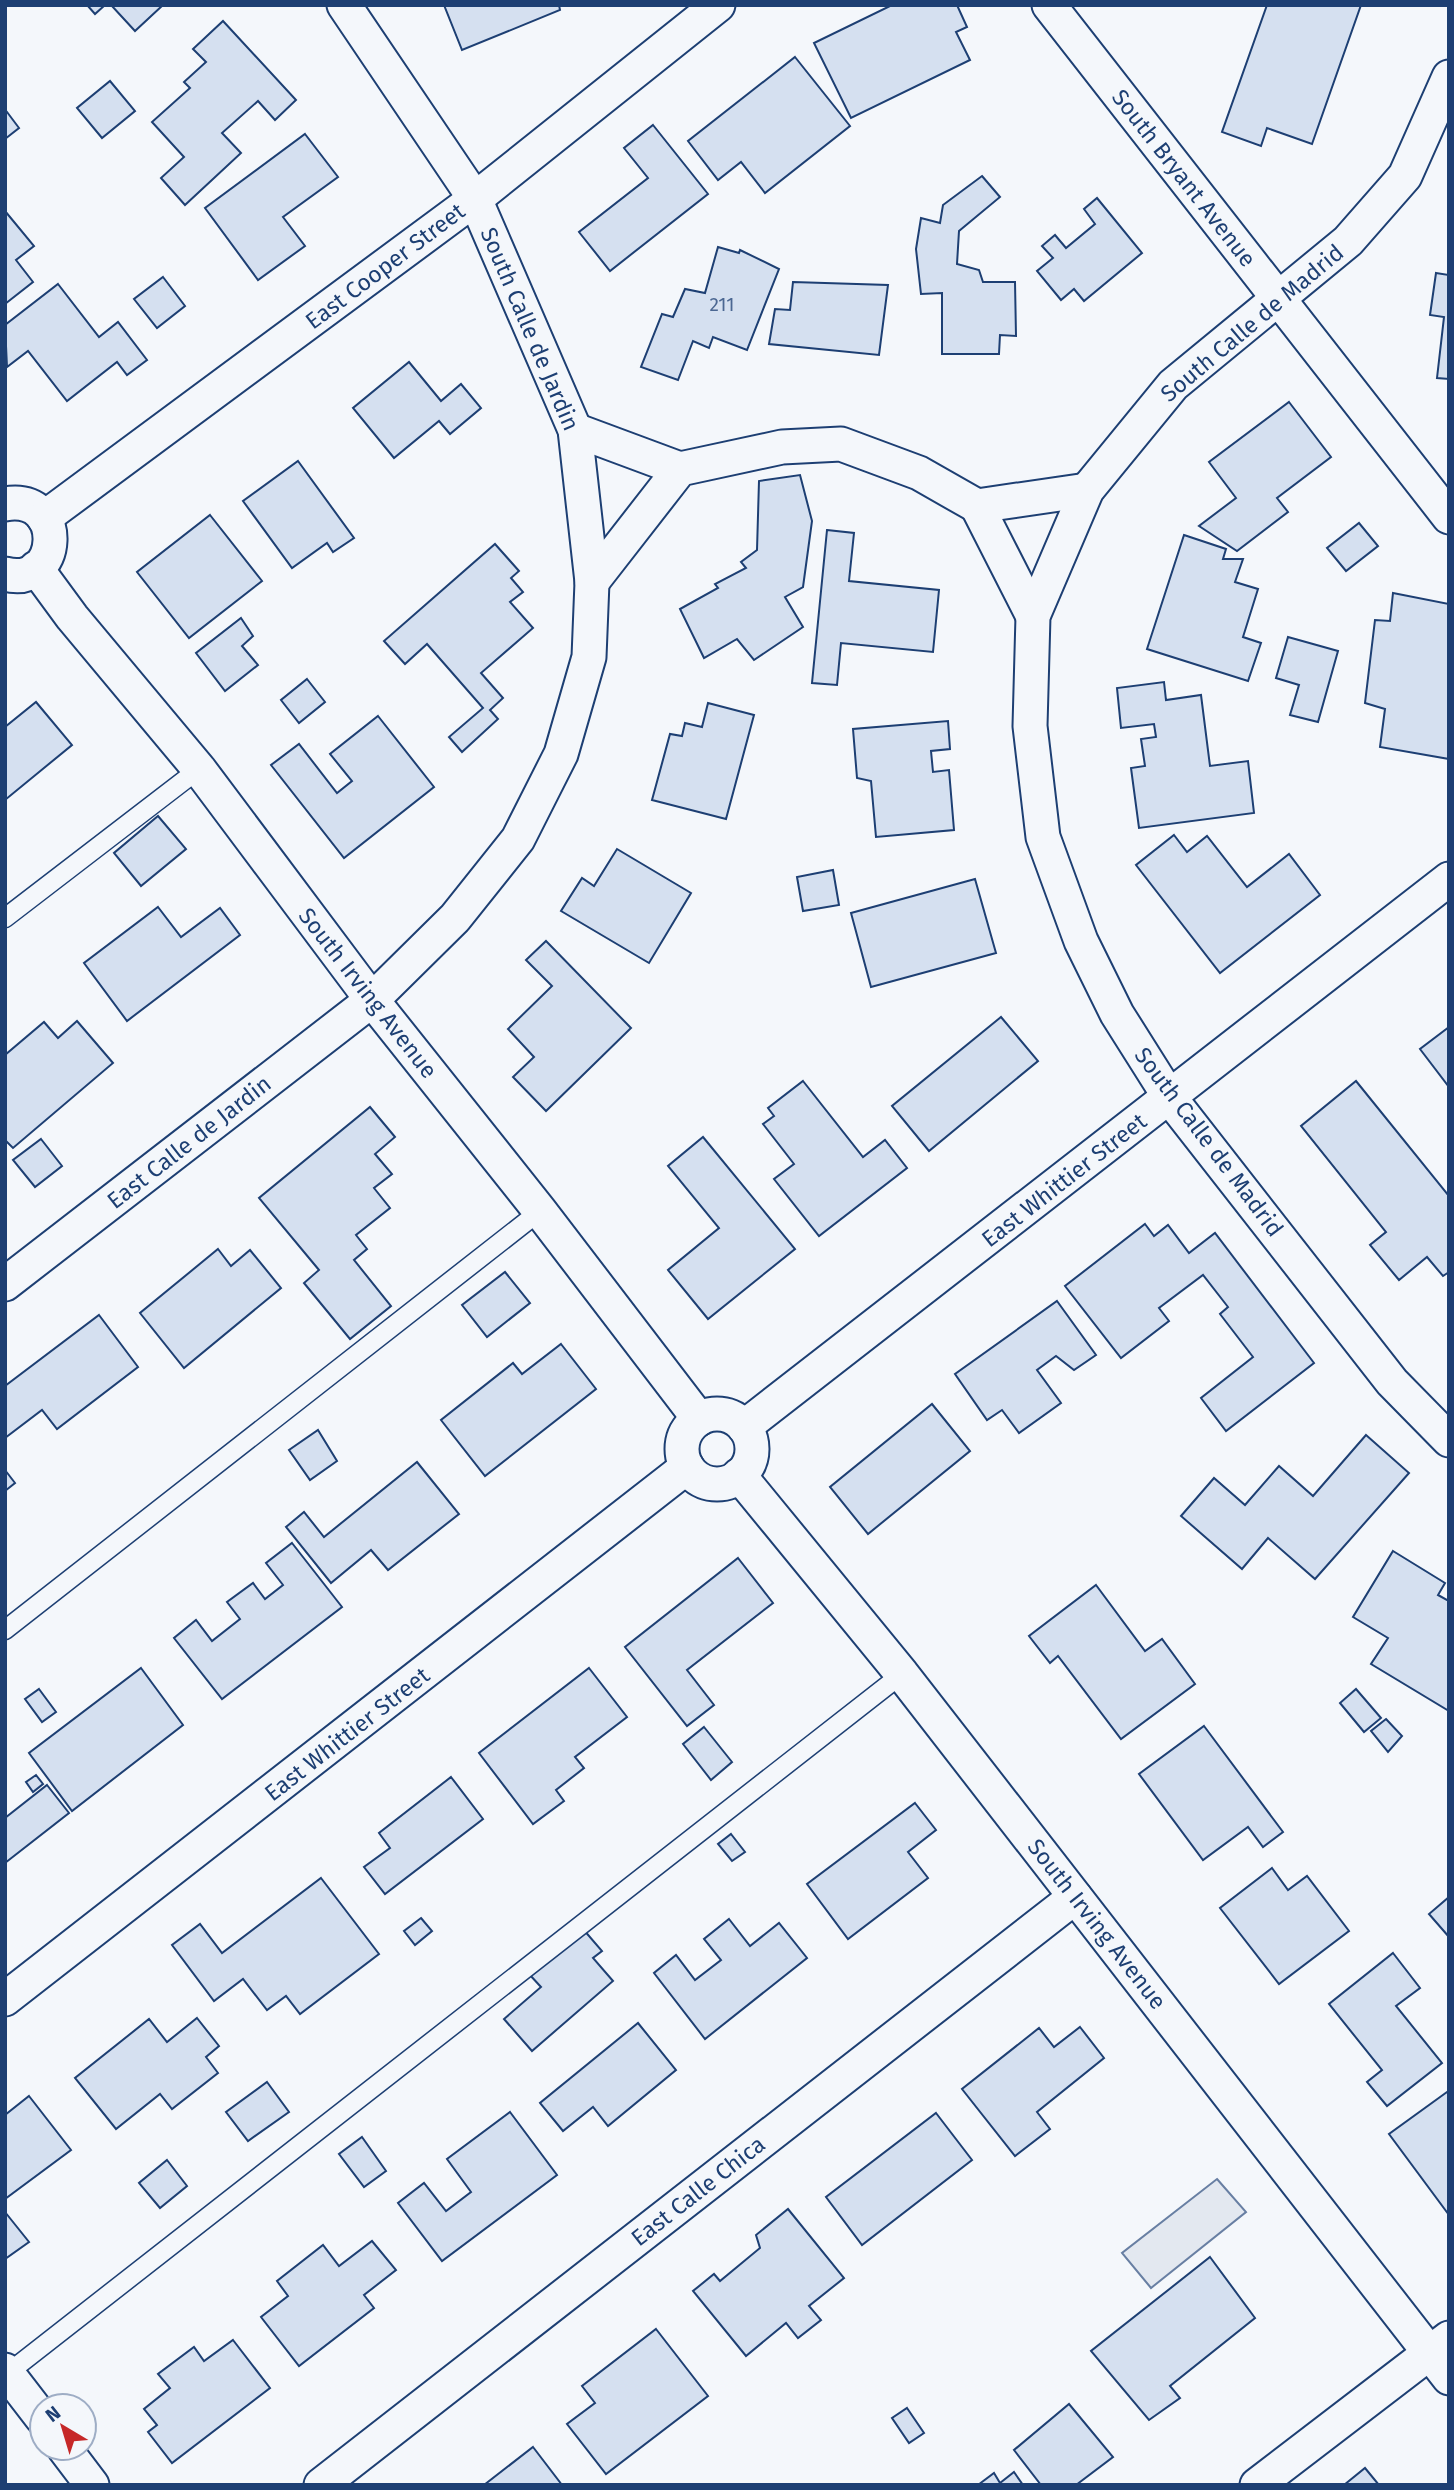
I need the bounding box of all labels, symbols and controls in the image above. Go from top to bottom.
street label: South Bryant Avenue [1106,84,1262,272]
street label: East Cooper Street [300,197,471,335]
street label: South Calle de Jardin [475,223,585,435]
street label: South Calle de Madrid [1155,238,1349,408]
house number: 211 [709,293,735,316]
street label: South Irving Avenue [293,902,443,1084]
street label: South Calle de Madrid [1129,1042,1289,1242]
street label: East Calle de Jardin [101,1069,277,1215]
street label: East Whittier Street [976,1107,1153,1253]
street label: East Whittier Street [259,1661,436,1807]
street label: South Irving Avenue [1022,1833,1172,2015]
street label: East Calle Chica [625,2130,771,2252]
north arrow [28,2392,98,2462]
text: N [41,2401,65,2427]

